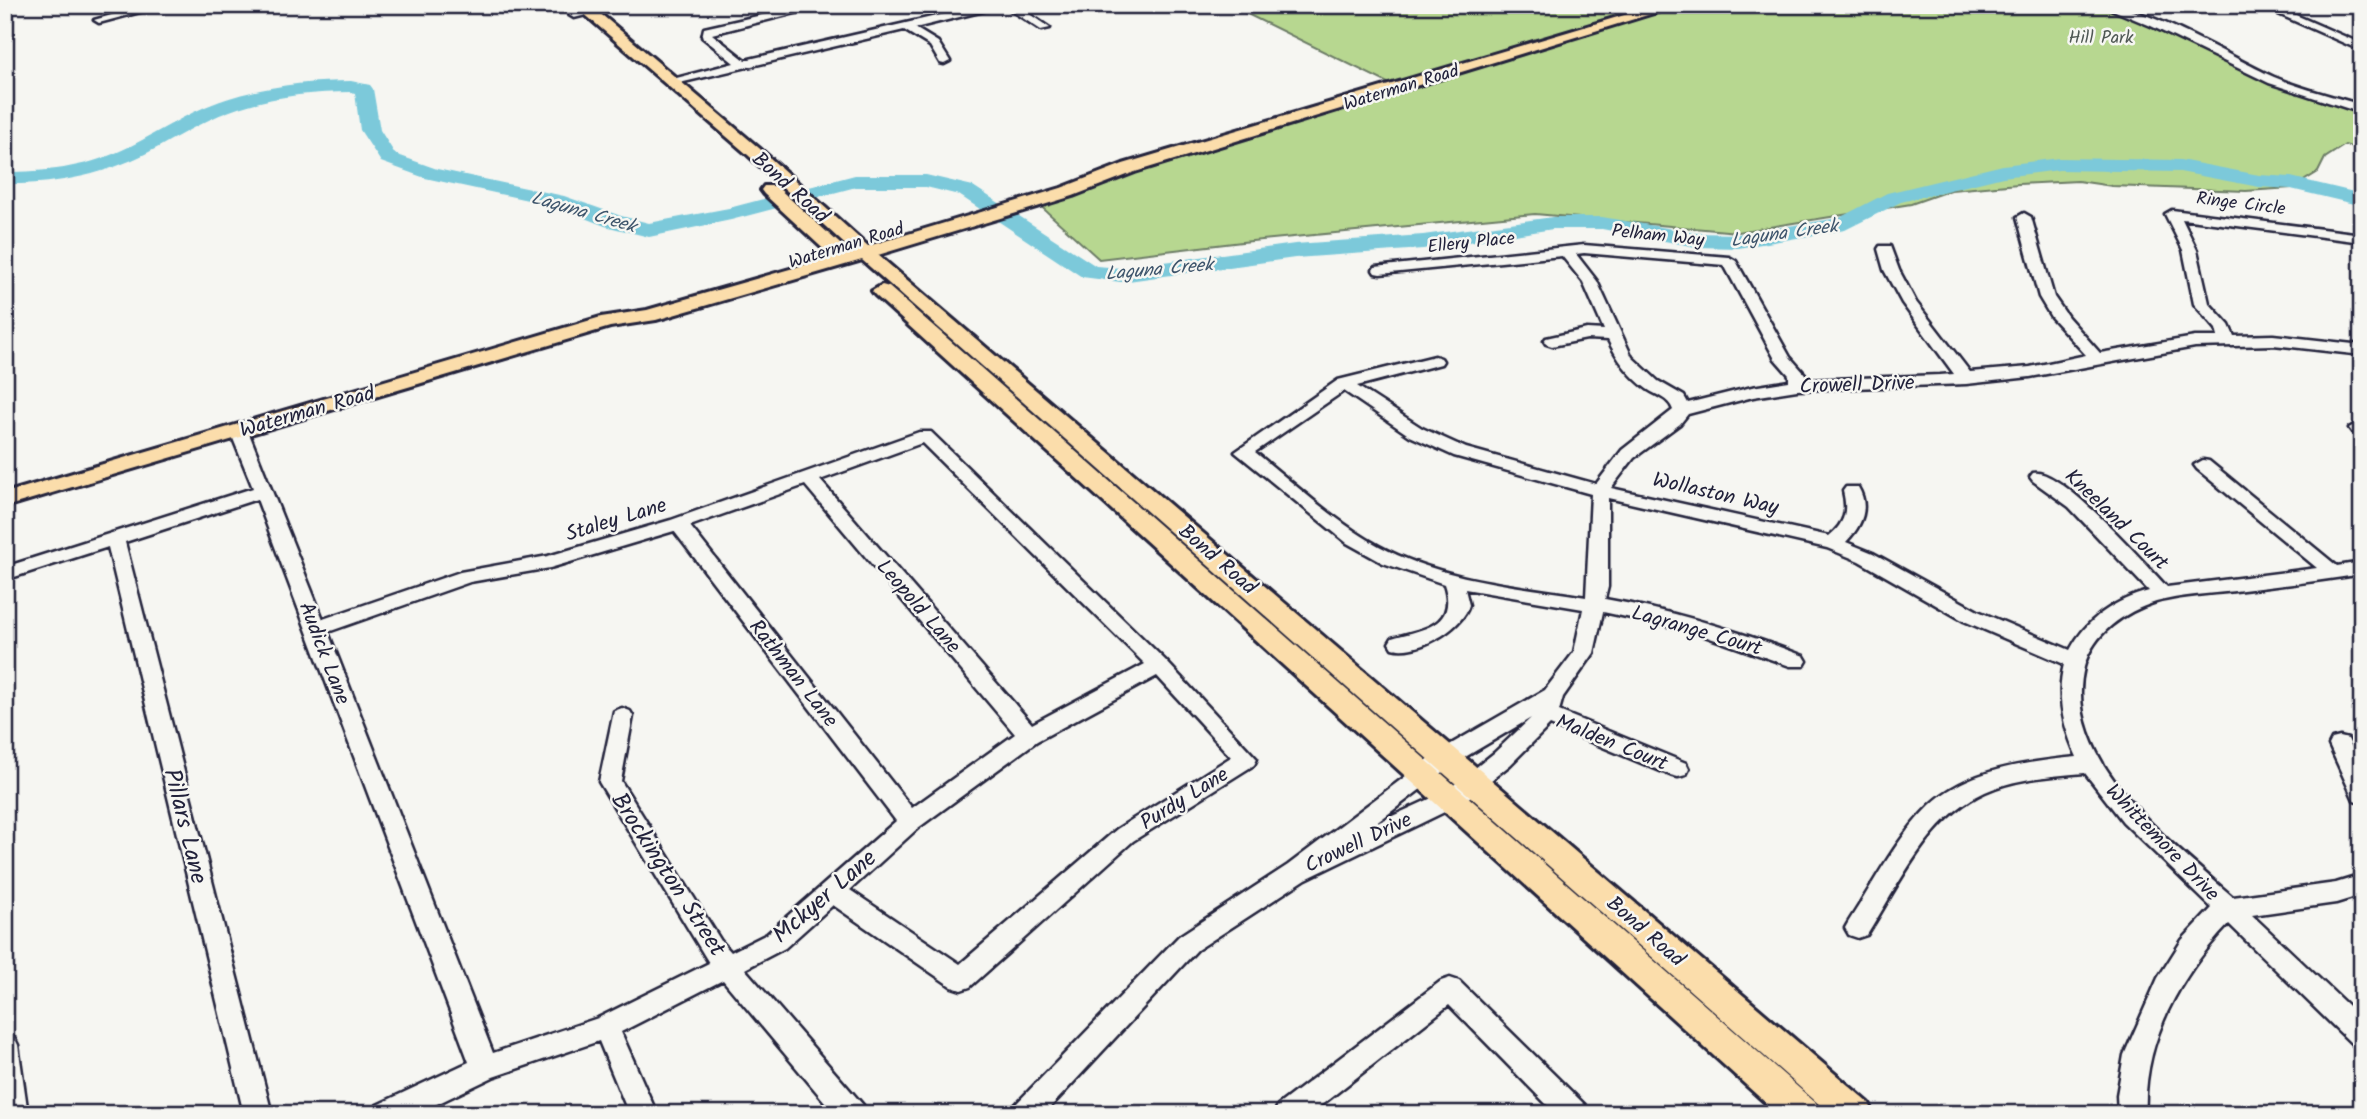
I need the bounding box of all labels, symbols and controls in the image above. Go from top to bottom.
park label: Hill Park [2069,24,2134,53]
street label: Waterman Road [1340,57,1464,120]
street label: Bond Road [744,144,837,233]
water label: Laguna Creek [528,184,642,243]
street label: Ringe Circle [2194,185,2287,224]
water label: Laguna Creek [1729,211,1843,256]
street label: Waterman Road [785,215,909,278]
street label: Pelham Way [1610,217,1706,256]
street label: Ellery Place [1426,224,1516,263]
water label: Laguna Creek [1104,250,1217,290]
street label: Crowell Drive [1799,367,1916,404]
street label: Waterman Road [236,377,379,447]
street label: Kneeland Court [2056,461,2177,579]
street label: Wollaston Way [1649,464,1782,525]
street label: Staley Lane [562,489,671,551]
street label: Bond Road [1170,516,1264,604]
street label: Leopold Lane [867,552,969,662]
street label: Audick Lane [289,597,359,710]
street label: Lagrange Court [1627,597,1767,666]
street label: Rathman Lane [740,613,846,736]
street label: Malden Court [1550,706,1673,781]
street label: Purdy Lane [1134,759,1236,840]
street label: Pillars Lane [151,765,218,888]
street label: Whittemore Drive [2097,776,2227,910]
street label: Brockington Street [600,785,736,965]
street label: Crowell Drive [1299,804,1418,883]
street label: Mckyer Lane [764,840,886,954]
street label: Bond Road [1598,888,1692,976]

